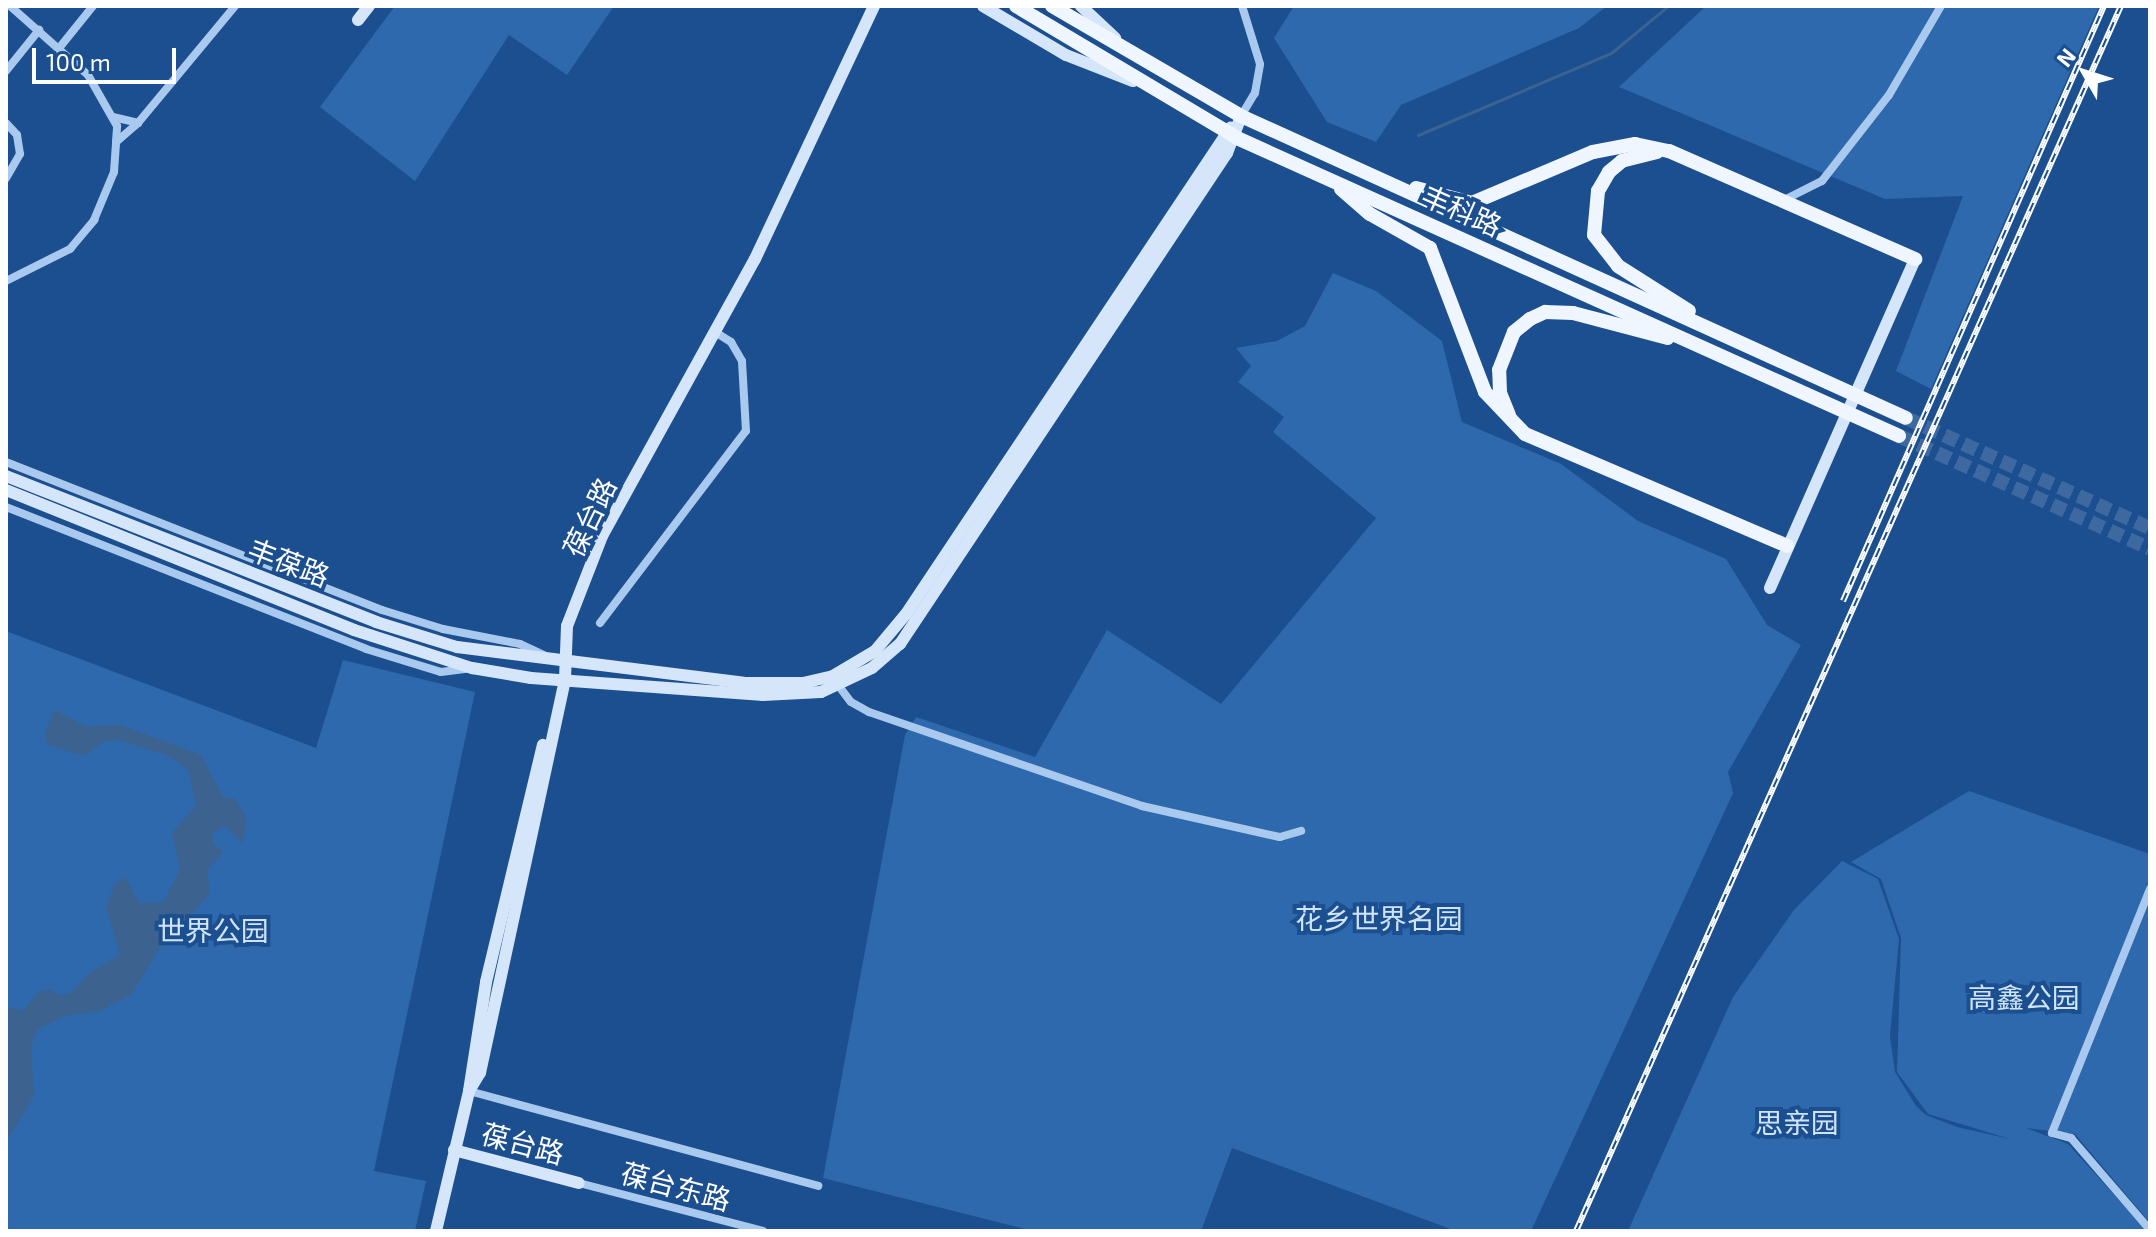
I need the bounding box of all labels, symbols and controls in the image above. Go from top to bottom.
scale bar [36,32,180,82]
north arrow [2044,32,2124,112]
text: N [2050,43,2080,71]
text: 100 m [46,47,111,76]
street label: 丰科路 [1417,178,1507,242]
street label: 葆台路 [555,472,623,562]
street label: 丰葆路 [244,531,334,593]
park label: 花乡世界名园 [1295,901,1463,935]
park label: 世界公园 [157,913,269,947]
park label: 高鑫公园 [1968,980,2080,1014]
park label: 思亲园 [1755,1105,1839,1139]
street label: 葆台路 [478,1116,568,1170]
street label: 葆台东路 [618,1155,734,1217]

